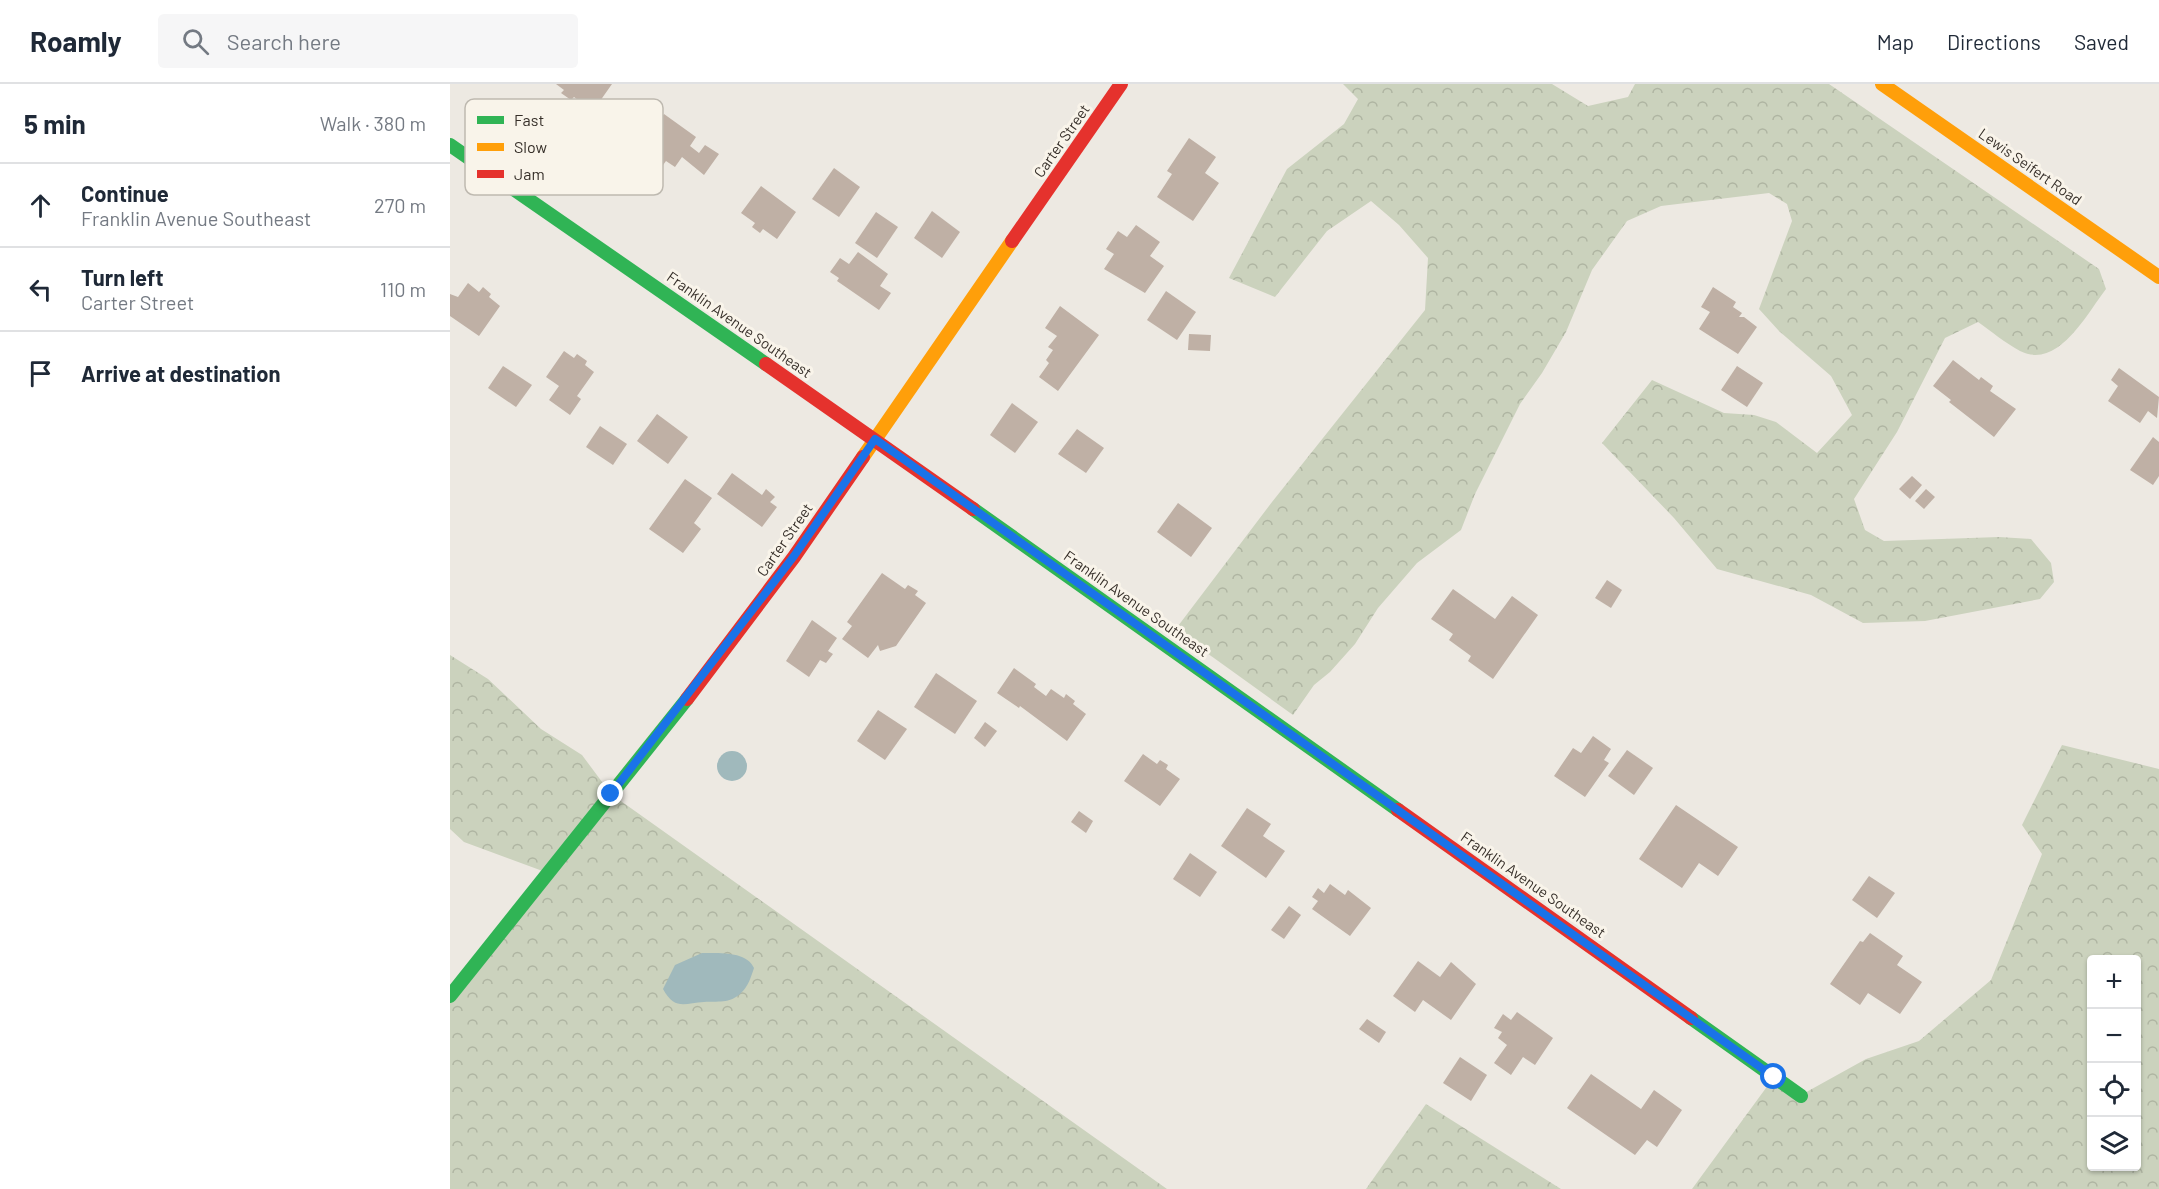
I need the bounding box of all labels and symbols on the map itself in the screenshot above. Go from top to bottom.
legend [465,99,663,195]
street label: Carter Street [1029,100,1093,180]
text: Fast [514,110,544,129]
street label: Lewis Seifert Road [1976,124,2086,208]
text: Slow [514,137,547,156]
text: Jam [514,164,545,183]
street label: Franklin Avenue Southeast [664,267,815,381]
street label: Carter Street [752,499,816,579]
street label: Franklin Avenue Southeast [1061,546,1212,660]
route end [597,780,623,806]
street label: Franklin Avenue Southeast [1458,827,1609,941]
route start [1760,1063,1786,1089]

